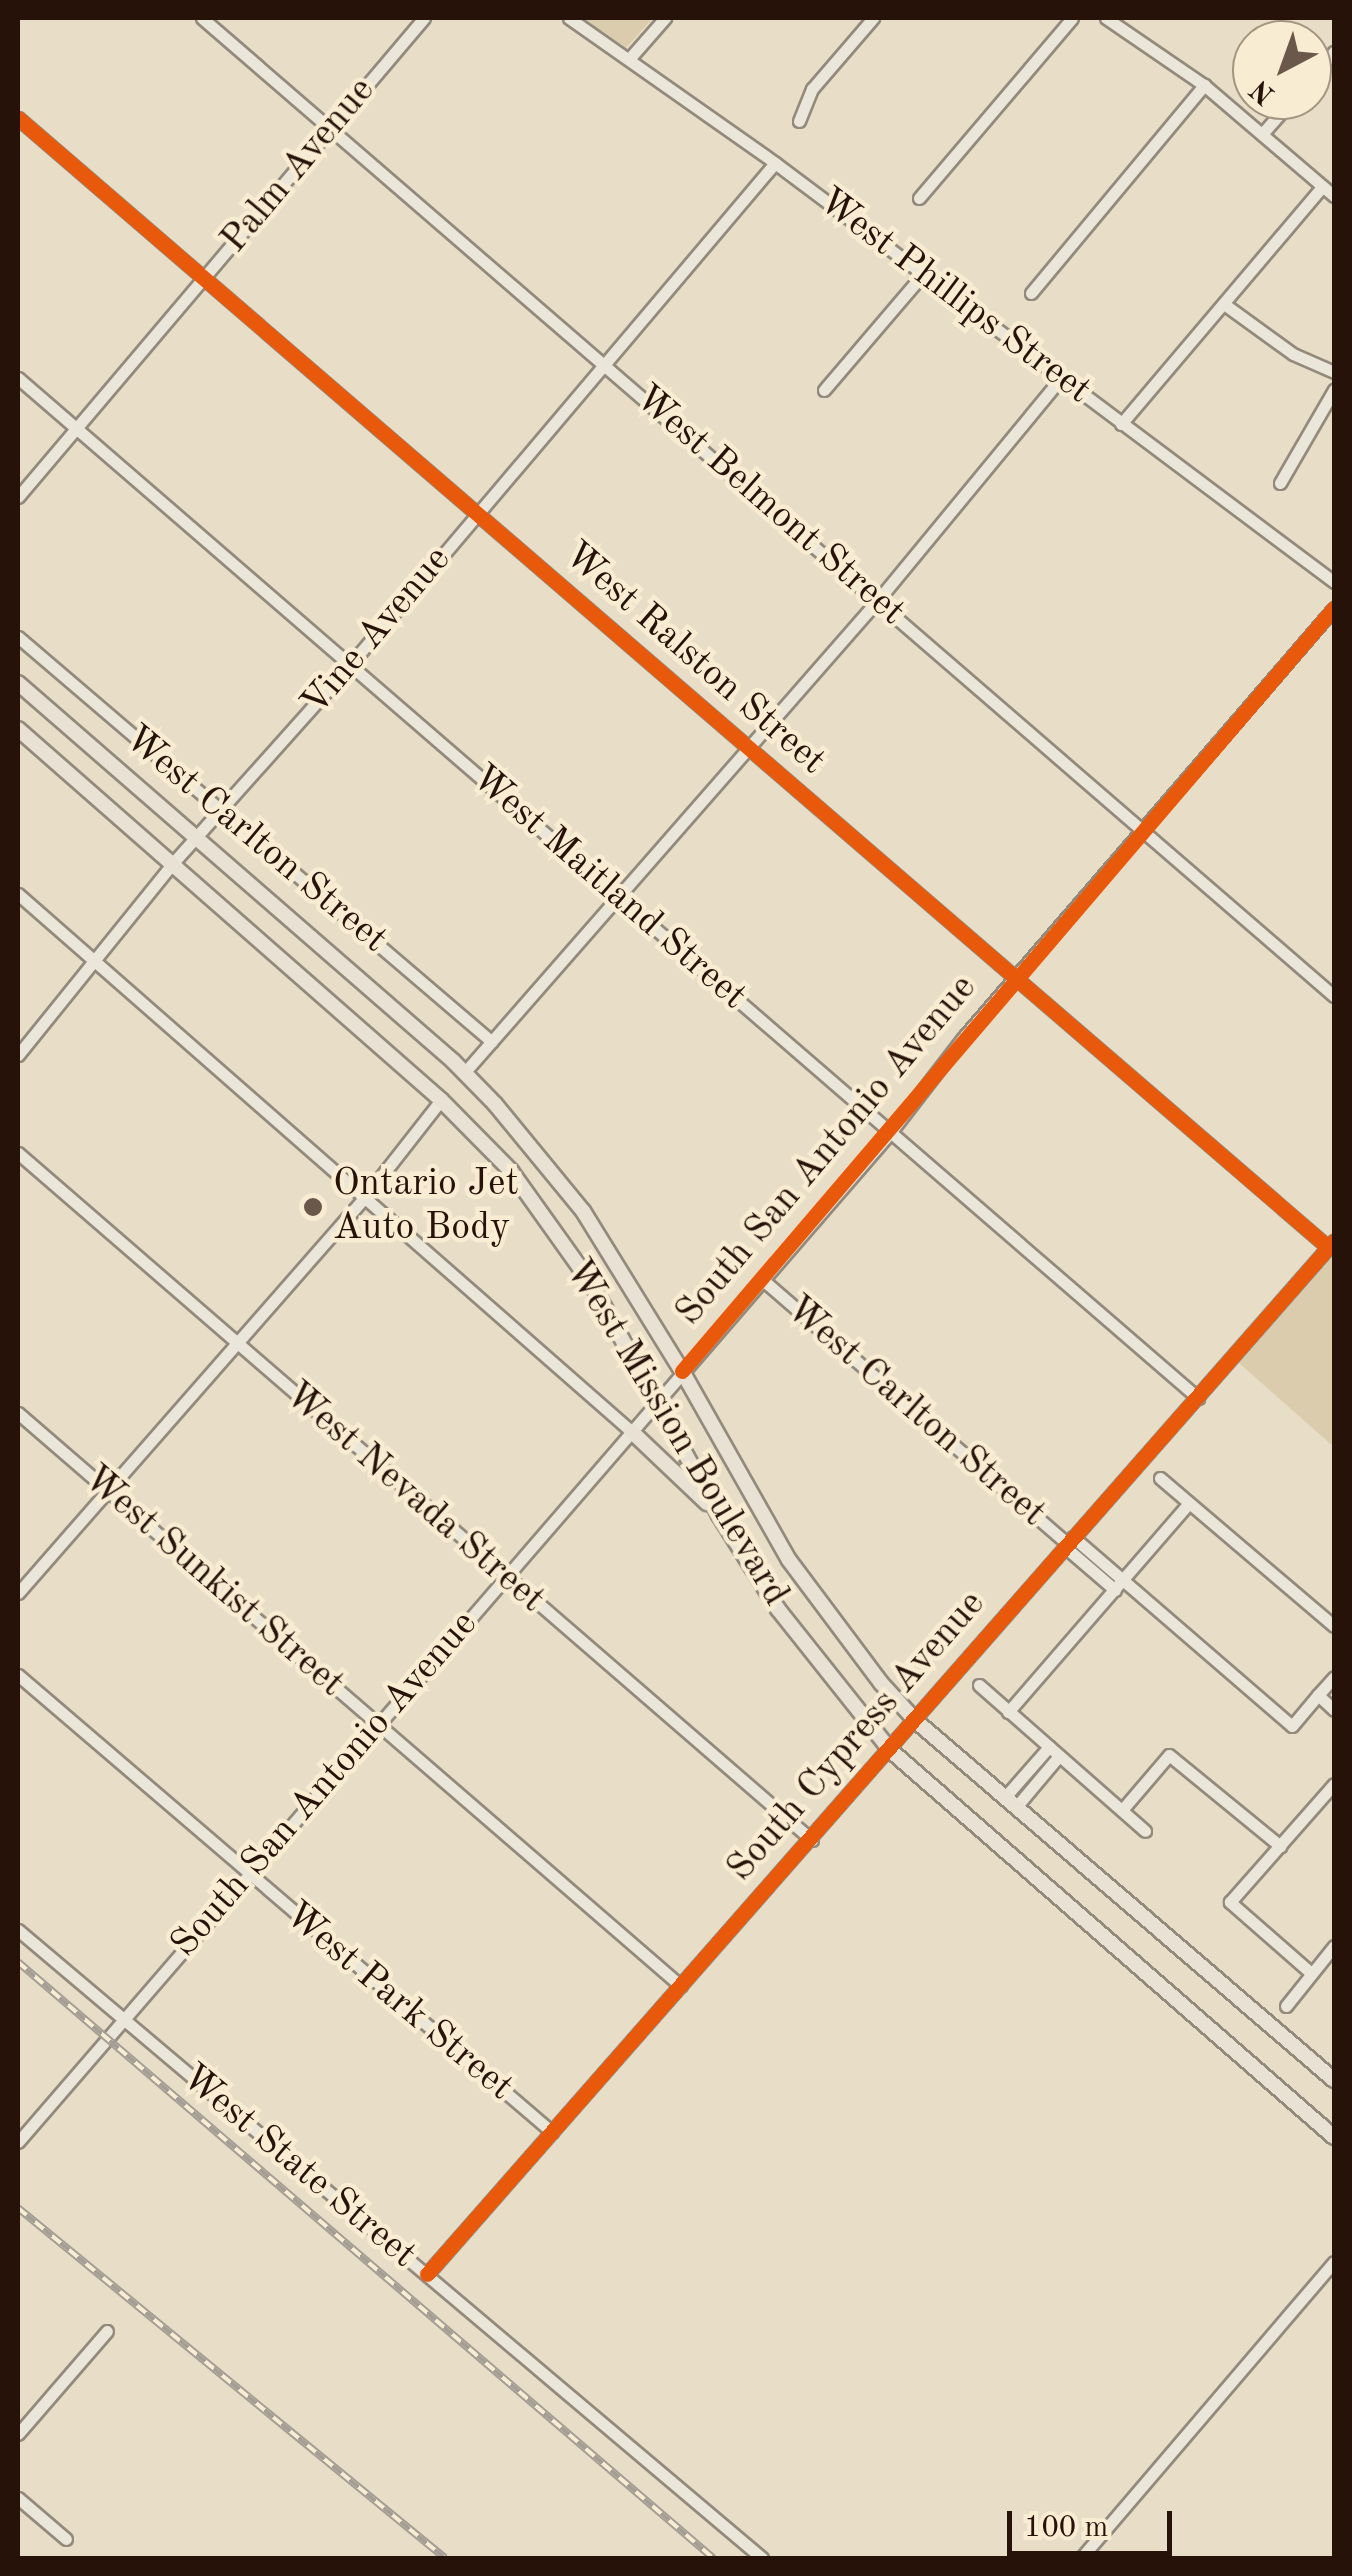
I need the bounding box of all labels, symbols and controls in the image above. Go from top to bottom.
north arrow [1232,20,1332,120]
street label: Palm Avenue [213,69,385,263]
text: N [1246,74,1281,109]
street label: West Phillips Street [809,180,1099,414]
street label: West Belmont Street [625,376,913,636]
street label: West Ralston Street [554,533,834,785]
street label: Vine Avenue [293,538,461,726]
street label: West Carlton Street [114,717,396,963]
street label: West Maitland Street [461,756,755,1020]
street label: South San Antonio Avenue [667,966,987,1336]
place label: Ontario Jet Auto Body [333,1162,519,1252]
marker: Ontario Jet Auto Body [302,1196,324,1218]
street label: West Mission Boulevard [554,1251,798,1615]
street label: West Carlton Street [776,1287,1054,1537]
street label: West Nevada Street [275,1373,553,1623]
street label: West Sunkist Street [73,1456,353,1708]
street label: South Cypress Avenue [718,1582,996,1892]
street label: South San Antonio Avenue [162,1603,488,1967]
street label: West Park Street [274,1893,522,2111]
street label: West State Street [171,2055,425,2279]
scale bar [1012,2491,1177,2553]
text: 100 m [1024,2513,1108,2543]

